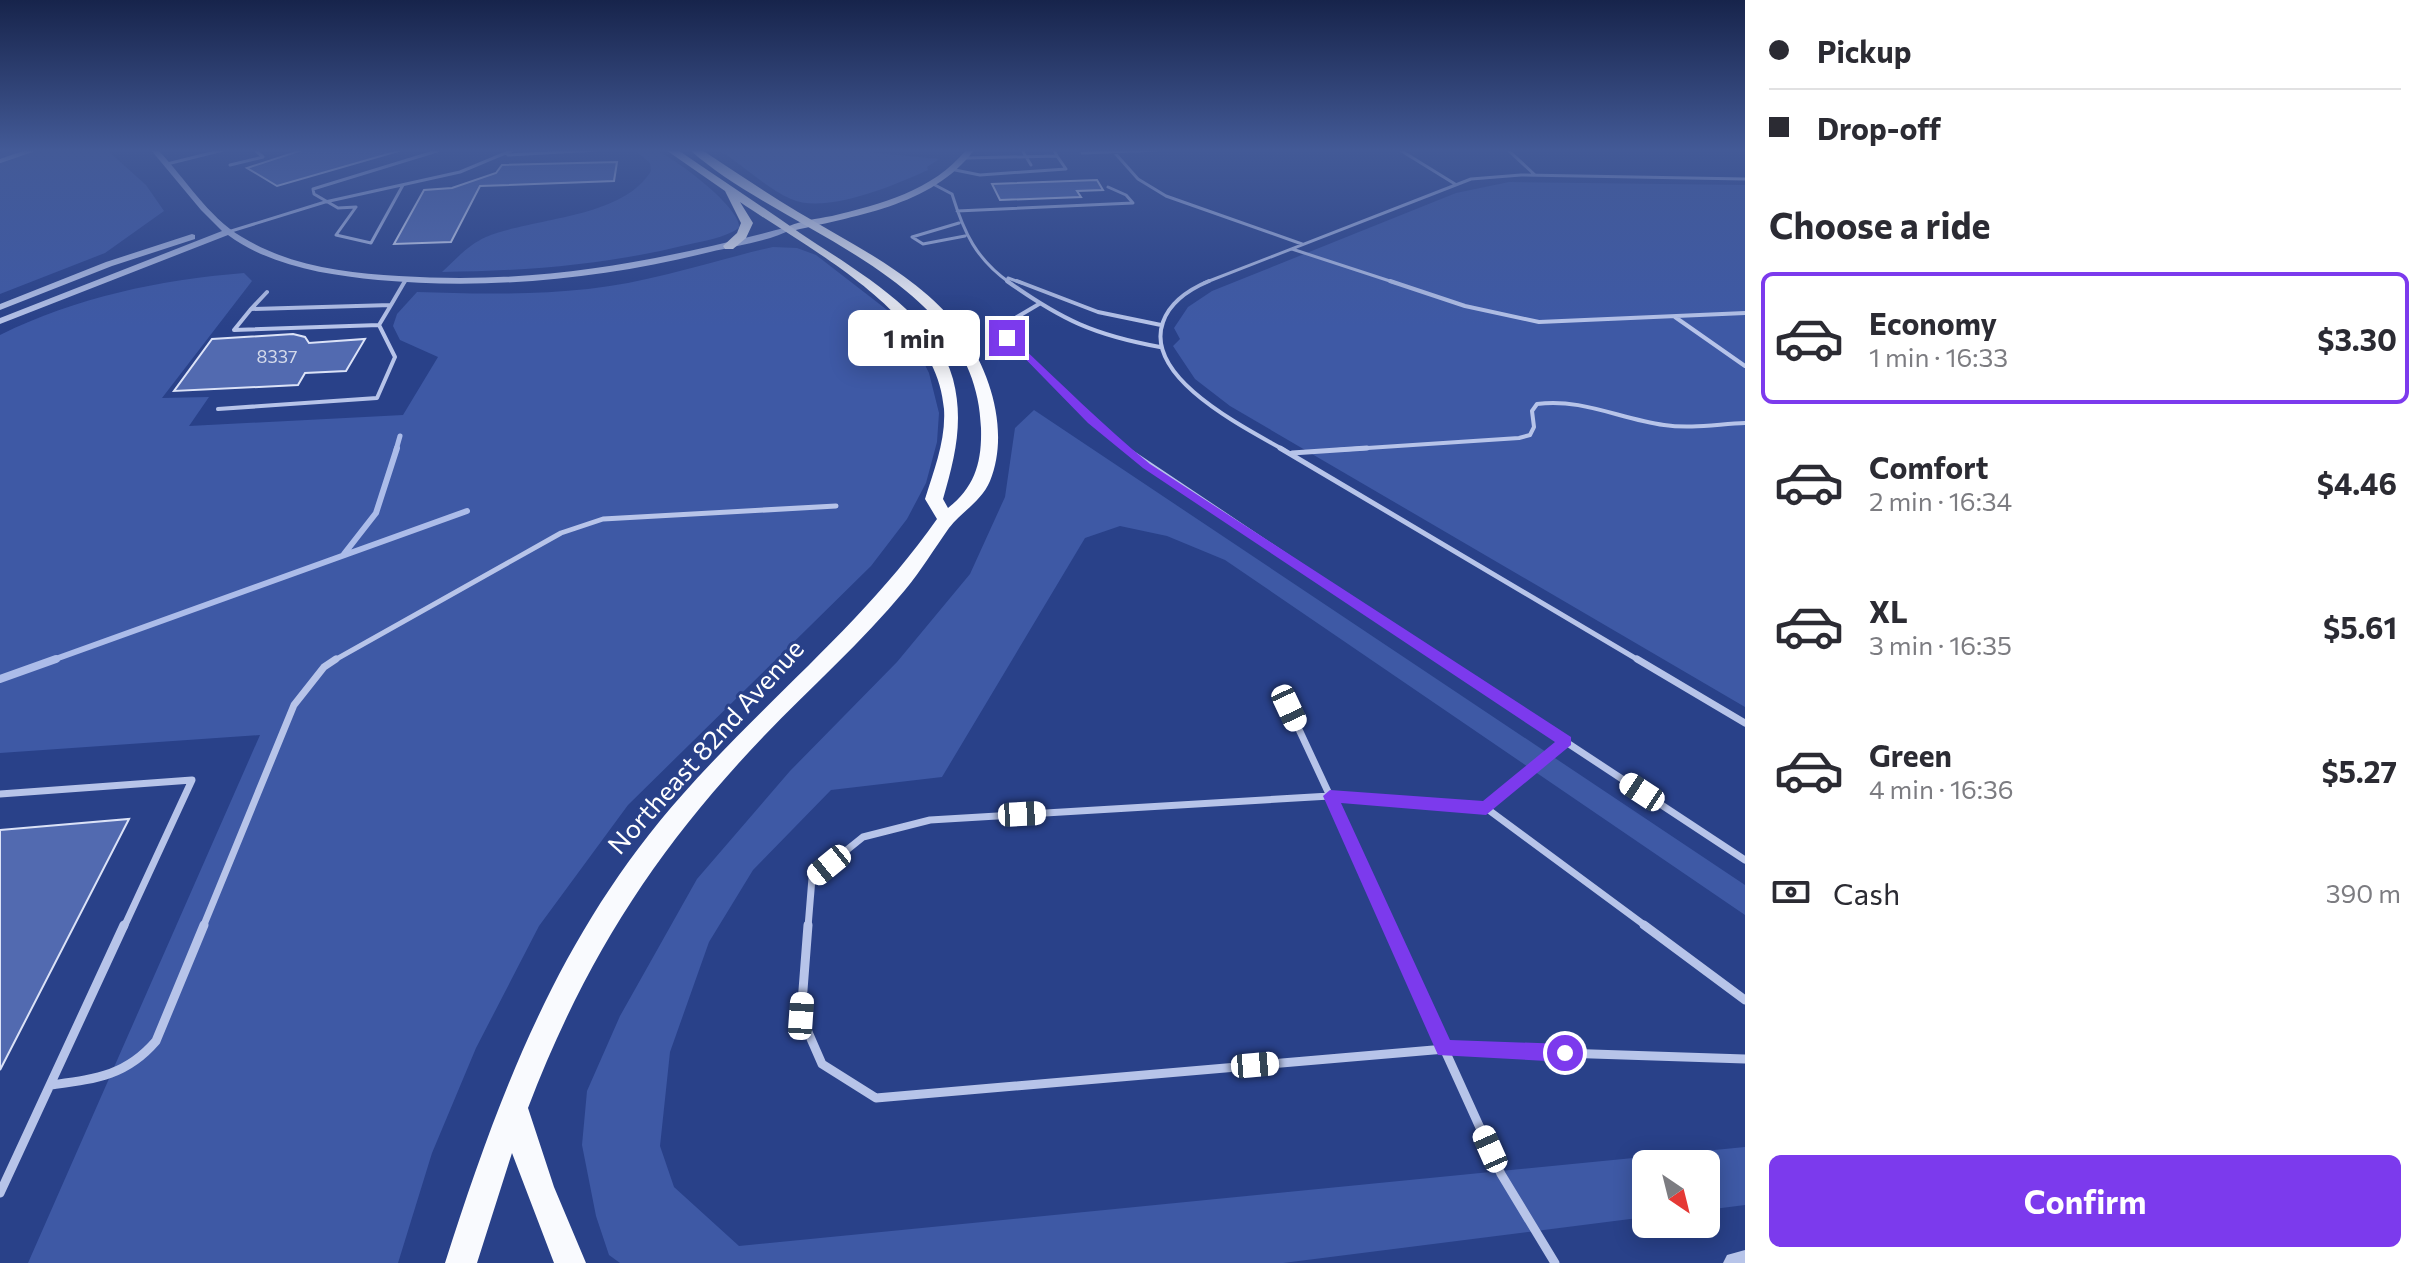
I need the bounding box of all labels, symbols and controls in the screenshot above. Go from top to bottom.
text: Pickup [1817,32,1911,69]
text: Drop-off [1817,109,1941,146]
text: Choose a ride [1769,202,1990,246]
icon: car [1773,302,1845,374]
text: Economy [1869,304,1997,341]
callout: 1 min [847,310,979,366]
route end [989,320,1025,356]
text: $3.30 [2317,320,2397,357]
text: 1 min [883,322,945,353]
text: 1 min · 16:33 [1869,341,2008,372]
house number: 8337 [257,345,297,367]
icon: car [1773,446,1845,518]
text: Comfort [1869,448,1988,485]
text: $4.46 [2317,464,2397,501]
text: 2 min · 16:34 [1869,485,2012,516]
icon: car [1773,590,1845,662]
text: XL [1869,592,1908,629]
text: $5.61 [2323,608,2397,645]
text: 3 min · 16:35 [1869,629,2012,660]
street label: Northeast 82nd Avenue [601,633,809,859]
car [1268,681,1310,735]
icon: car [1773,734,1845,806]
text: Green [1869,736,1952,773]
text: $5.27 [2321,752,2397,789]
car [1615,769,1669,815]
text: 4 min · 16:36 [1869,773,2014,804]
car [997,801,1047,827]
car [803,841,855,889]
icon: cash [1769,870,1813,914]
text: Cash [1833,874,1900,911]
text: 390 m [2326,877,2401,908]
car [787,991,815,1041]
route start [1547,1035,1583,1071]
car [1230,1051,1280,1079]
car [1469,1122,1511,1176]
north arrow [1632,1150,1720,1238]
map controls [1632,1150,1720,1238]
button: Confirm [1769,1155,2401,1247]

